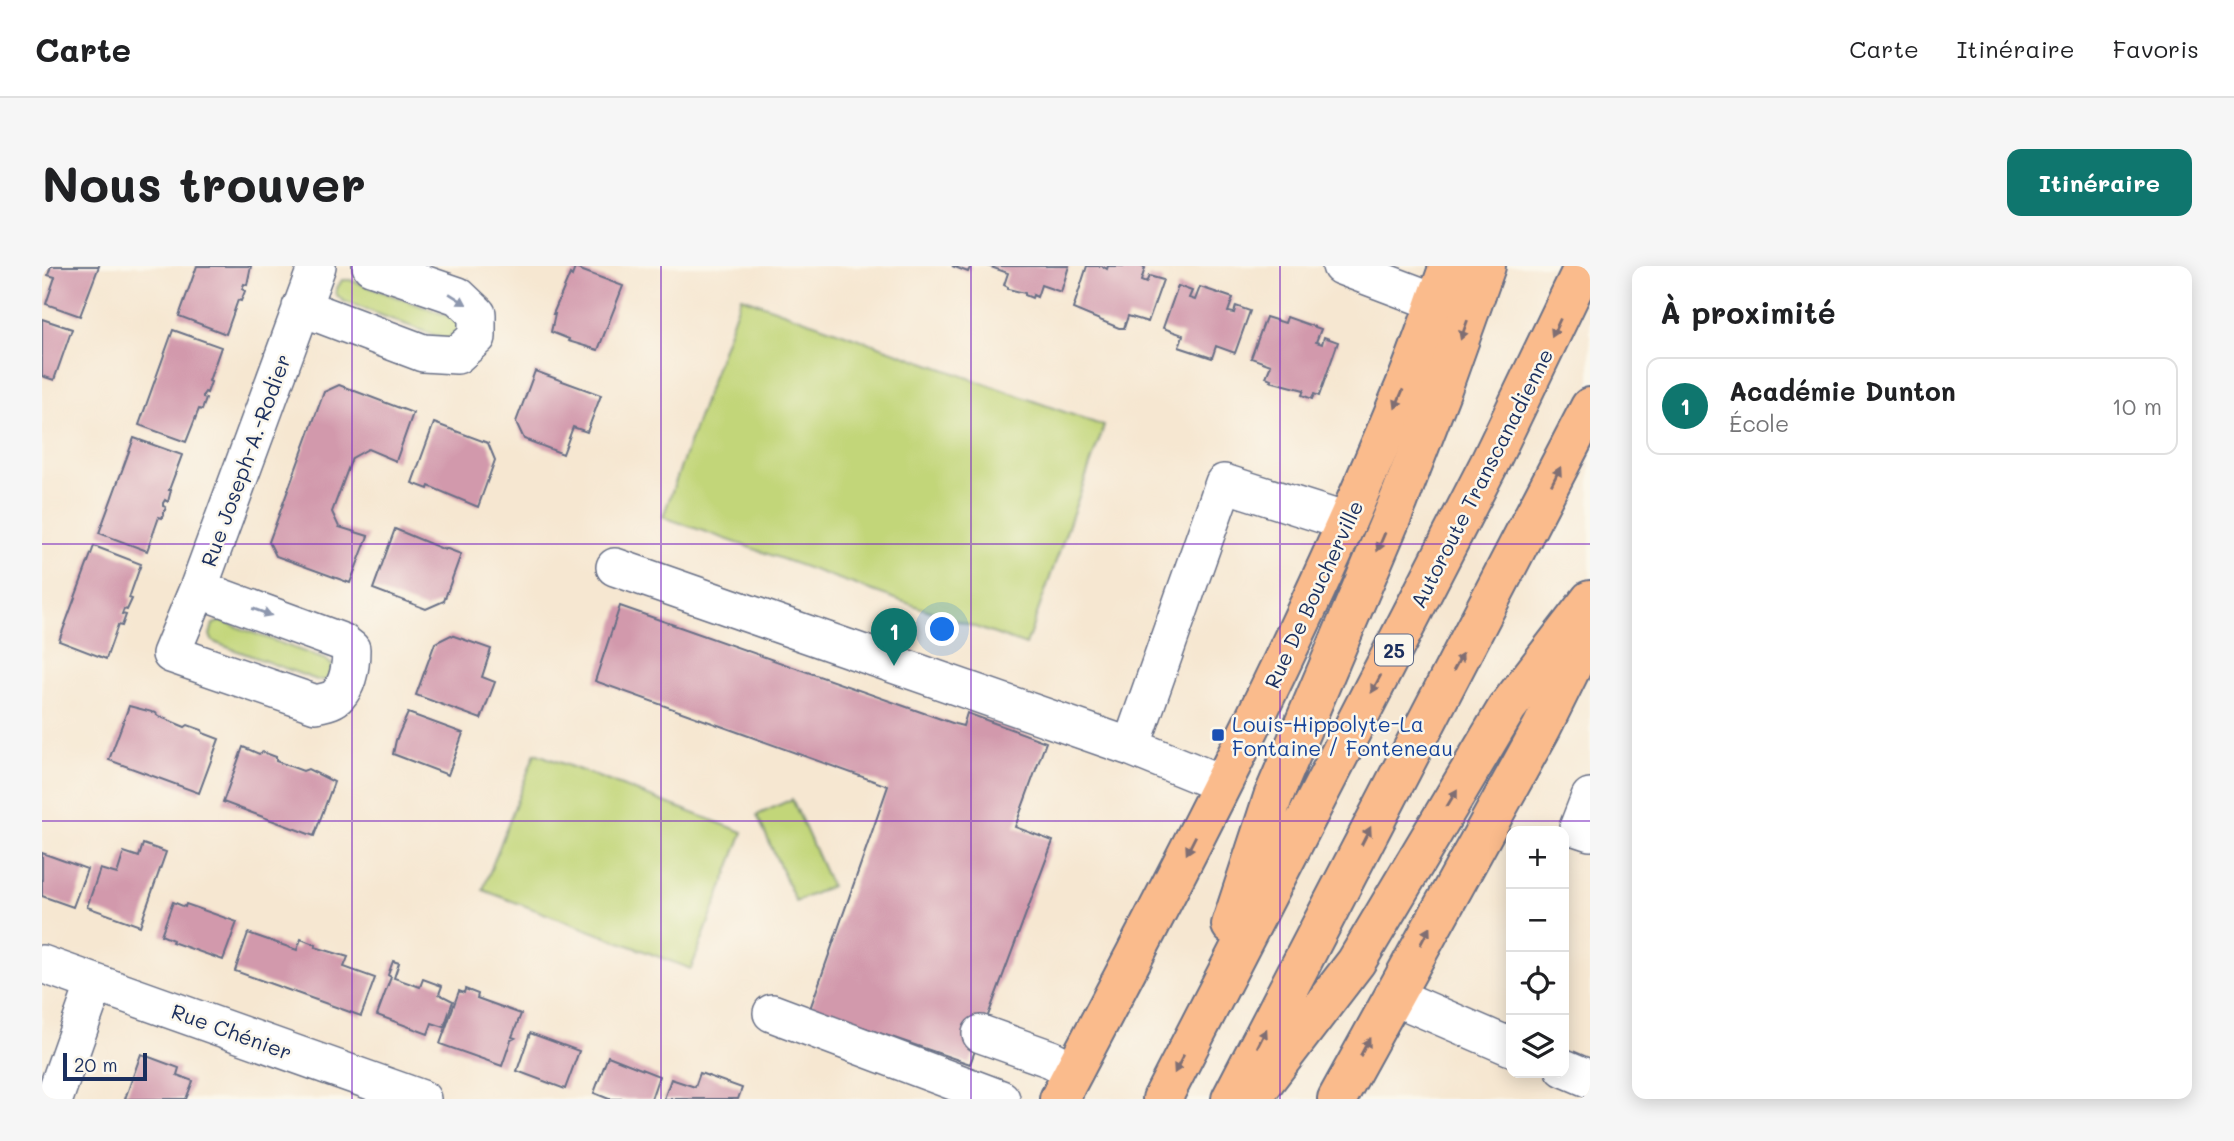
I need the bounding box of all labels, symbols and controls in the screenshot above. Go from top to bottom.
text: Carte [35,27,131,70]
text: Carte [1849,33,1919,64]
text: Itinéraire [1957,33,2075,64]
text: Favoris [2113,33,2199,64]
button: Itinéraire [2007,149,2192,216]
text: Nous trouver [42,151,366,214]
one-way arrow [448,292,467,305]
text: À proximité [1660,292,1836,332]
one-way arrow [1550,318,1562,338]
one-way arrow [1458,320,1469,341]
street label: Autoroute Transcanadienne [1404,344,1558,612]
street label: Rue Joseph-A.-Rodier [194,350,296,570]
text: Académie Dunton [1729,374,1956,408]
one-way arrow [1394,389,1405,410]
text: 1 [1680,391,1690,421]
text: 10 m [2112,391,2162,421]
text: École [1729,408,1789,438]
one-way arrow [1551,466,1562,486]
street label: Rue De Boucherville [1258,496,1368,692]
one-way arrow [1376,532,1387,553]
one-way arrow [251,607,272,618]
pin: 1 [871,608,917,666]
your location [925,612,959,646]
road number: 25 [1375,634,1413,666]
one-way arrow [1452,652,1463,672]
one-way arrow [1370,674,1382,694]
place label: Louis-Hippolyte-La Fontaine / Fonteneau [1232,710,1453,761]
marker: Louis-Hippolyte-La Fontaine / Fonteneau [1210,727,1226,743]
one-way arrow [1446,788,1458,807]
one-way arrow [1360,826,1372,846]
map controls [1506,826,1569,1078]
button: + [1506,826,1569,889]
one-way arrow [1186,835,1197,855]
button: − [1506,889,1569,952]
one-way arrow [1420,926,1431,946]
button: locate [1506,952,1569,1015]
street label: Rue Chénier [168,997,296,1065]
button: layers [1506,1015,1569,1078]
one-way arrow [1257,1028,1268,1048]
one-way arrow [1359,1038,1371,1057]
scale bar [63,1050,147,1082]
text: 20 m [74,1052,118,1077]
one-way arrow [1174,1054,1185,1074]

